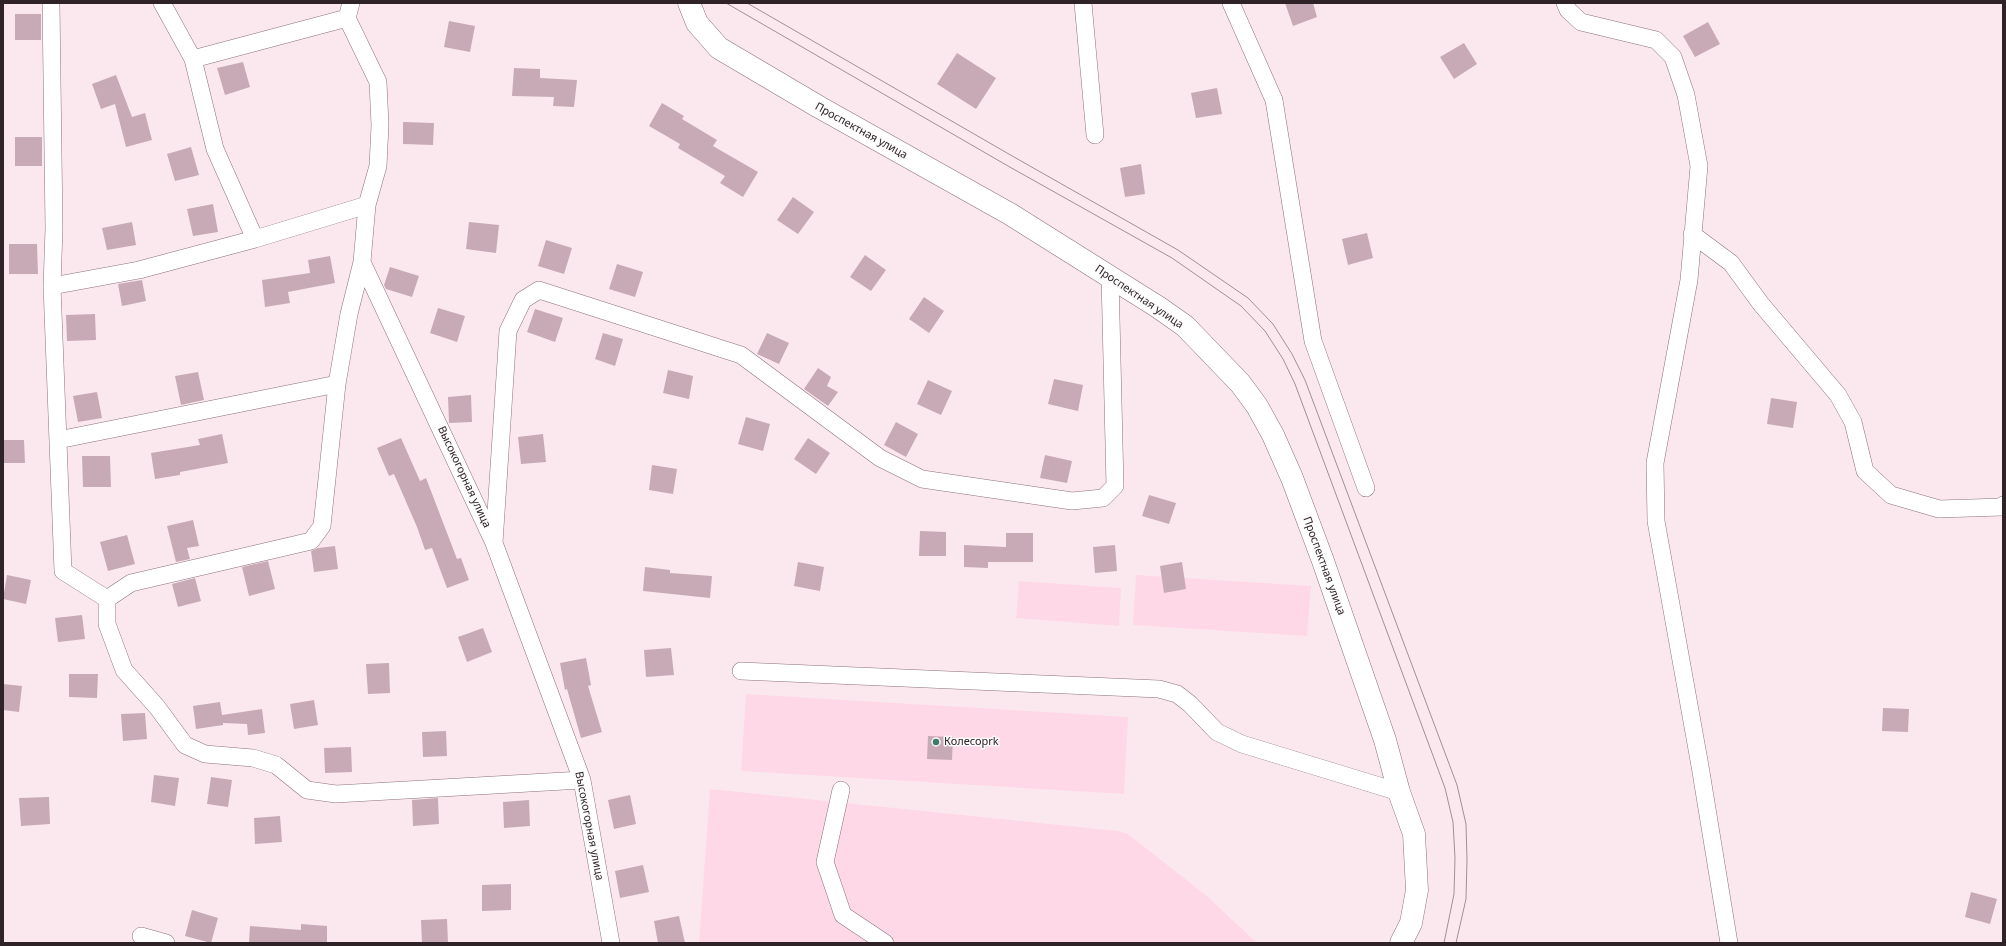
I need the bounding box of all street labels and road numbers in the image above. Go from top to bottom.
street label: Проспектная улица [812,100,910,162]
street label: Проспектная улица [1092,263,1186,331]
street label: Высокогорная улица [435,424,493,530]
street label: Проспектная улица [1300,515,1348,617]
street label: Высокогорная улица [572,770,606,882]

